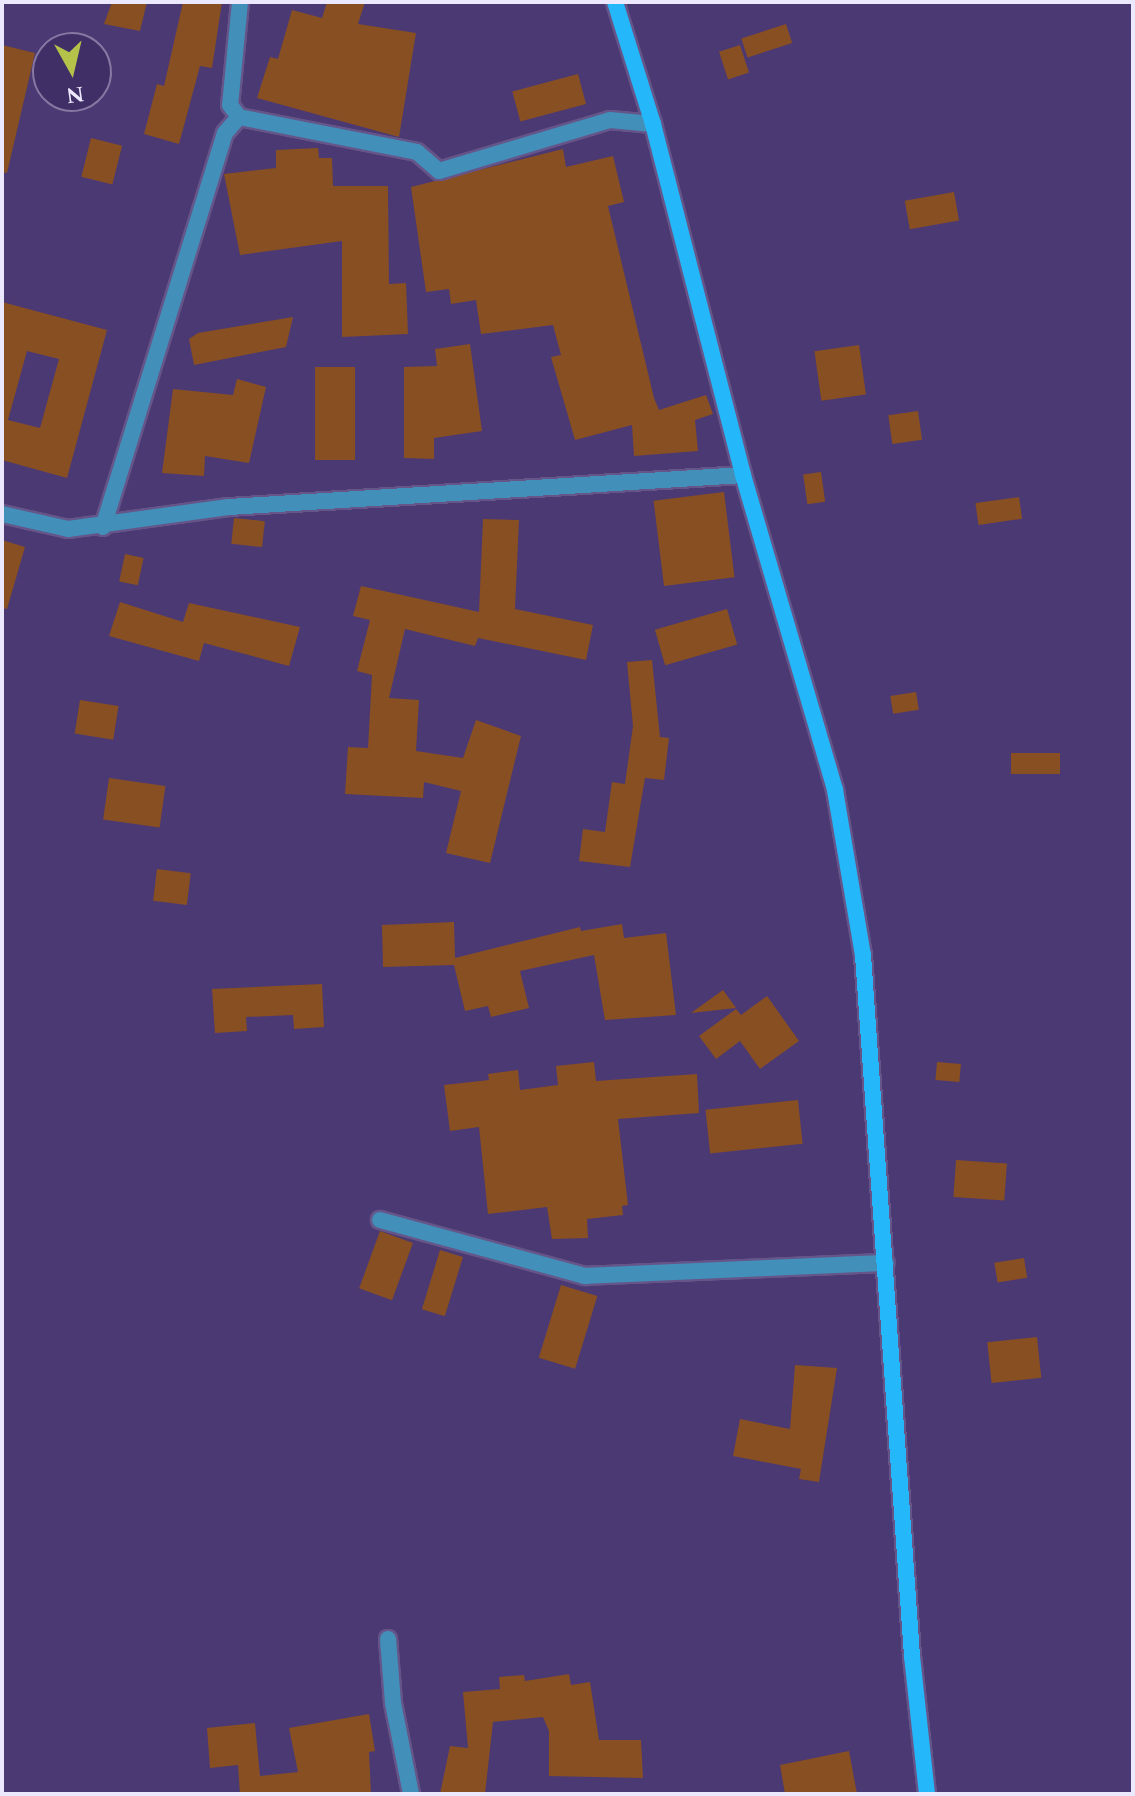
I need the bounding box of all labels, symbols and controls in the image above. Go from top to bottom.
north arrow [32,32,112,112]
text: N [64,77,86,112]

